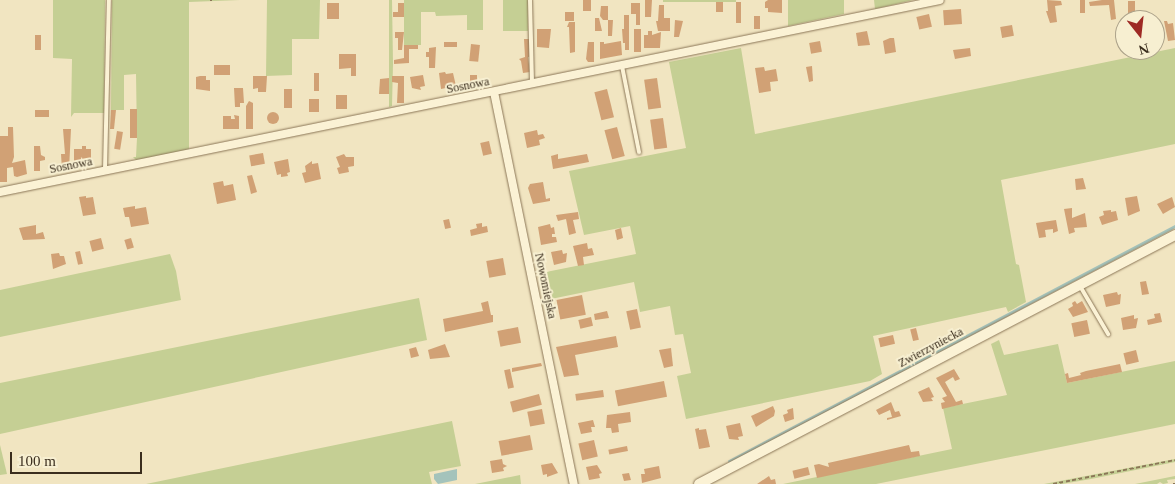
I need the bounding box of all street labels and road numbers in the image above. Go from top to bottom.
street label: Sosnowa [445,75,491,97]
street label: Sosnowa [48,155,94,177]
street label: Nowomiejska [531,252,559,320]
street label: Zwierzyniecka [896,325,966,371]

